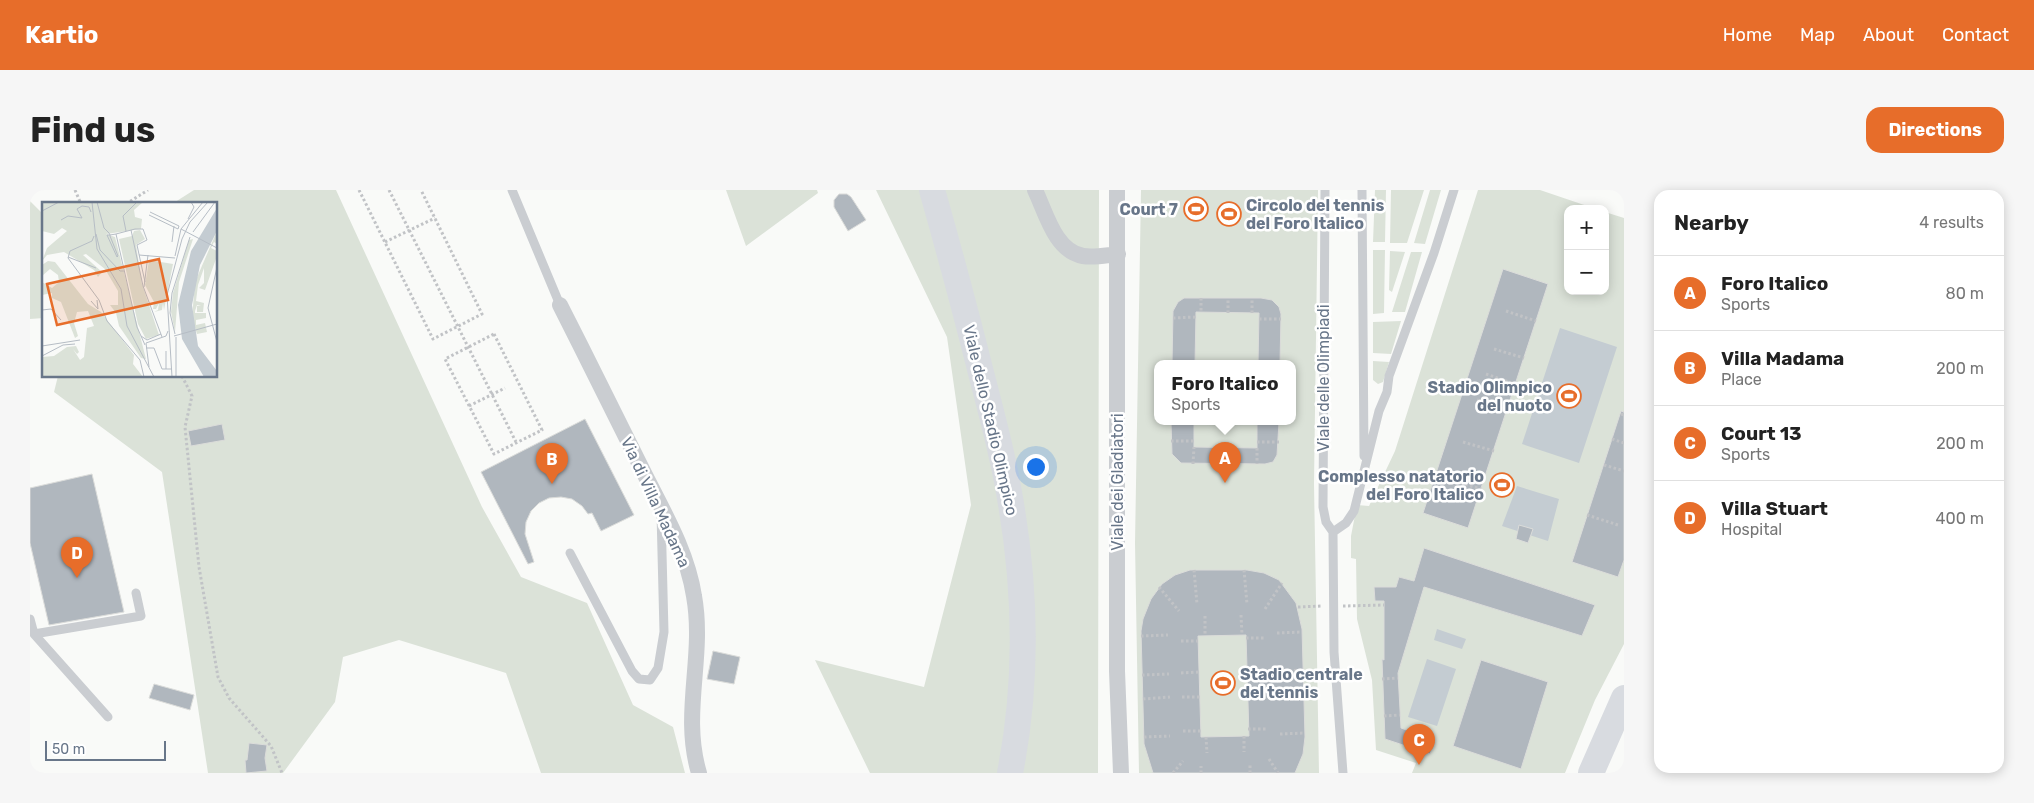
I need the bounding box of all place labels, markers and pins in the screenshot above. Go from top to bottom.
sports icon: Court 7 [1183,196,1209,222]
place label: Circolo del tennis del Foro Italico [1246,196,1384,233]
place label: Court 7 [1119,200,1178,219]
sports icon: Circolo del tennis del Foro Italico [1216,201,1242,227]
place label: Stadio Olimpico del nuoto [1428,378,1552,415]
sports icon: Stadio Olimpico del nuoto [1556,383,1582,409]
pin: A [1209,442,1241,483]
pin: B [536,443,568,484]
place label: Complesso natatorio del Foro Italico [1318,467,1484,504]
sports icon: Complesso natatorio del Foro Italico [1489,472,1515,498]
pin: D [61,537,93,578]
place label: Stadio centrale del tennis [1240,665,1363,702]
sports icon: Stadio centrale del tennis [1210,670,1236,696]
pin: C [1403,724,1435,765]

